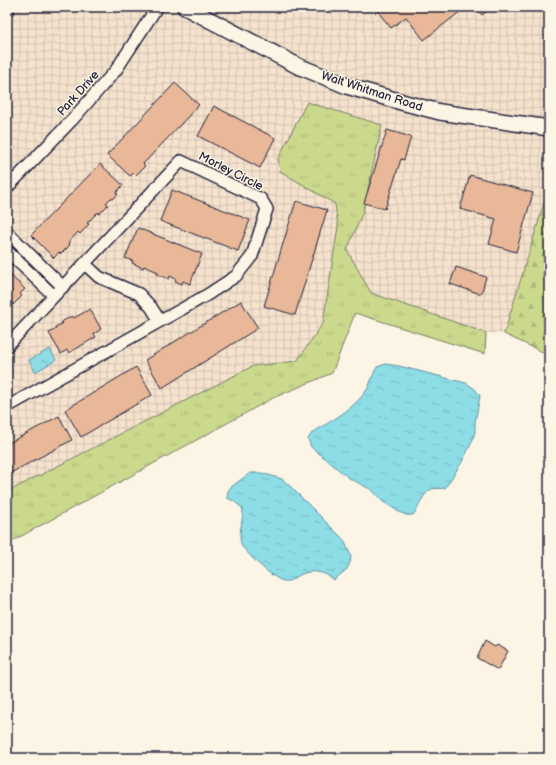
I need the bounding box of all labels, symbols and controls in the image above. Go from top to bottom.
street label: Park Drive [54,68,103,119]
street label: Walt Whitman Road [319,68,424,115]
street label: Morley Circle [196,149,266,194]

